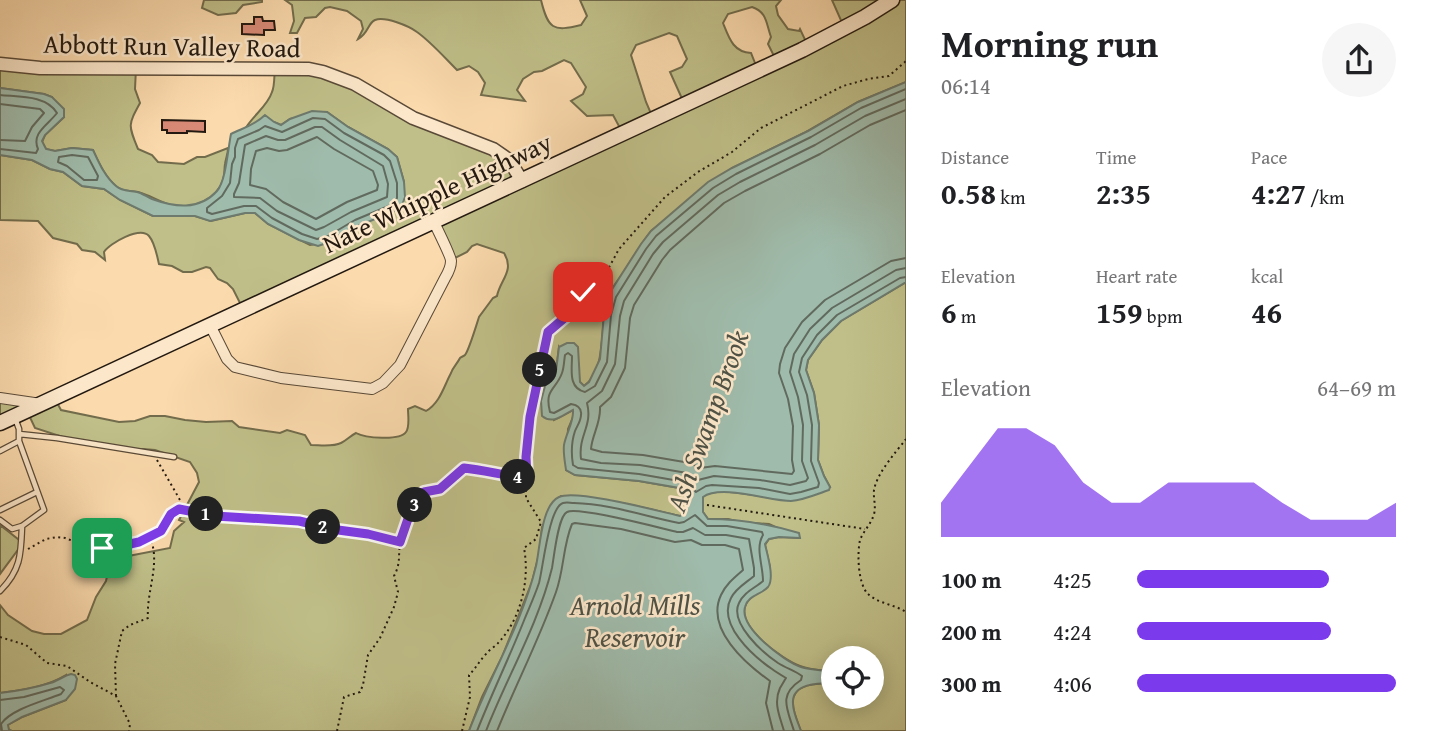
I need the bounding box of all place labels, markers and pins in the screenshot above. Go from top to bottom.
pin [553,262,613,322]
pin: 5 [522,352,558,388]
pin: 4 [500,460,536,494]
pin: 3 [398,488,432,522]
pin: 1 [188,496,224,532]
pin: 2 [306,510,340,544]
pin [72,518,132,578]

